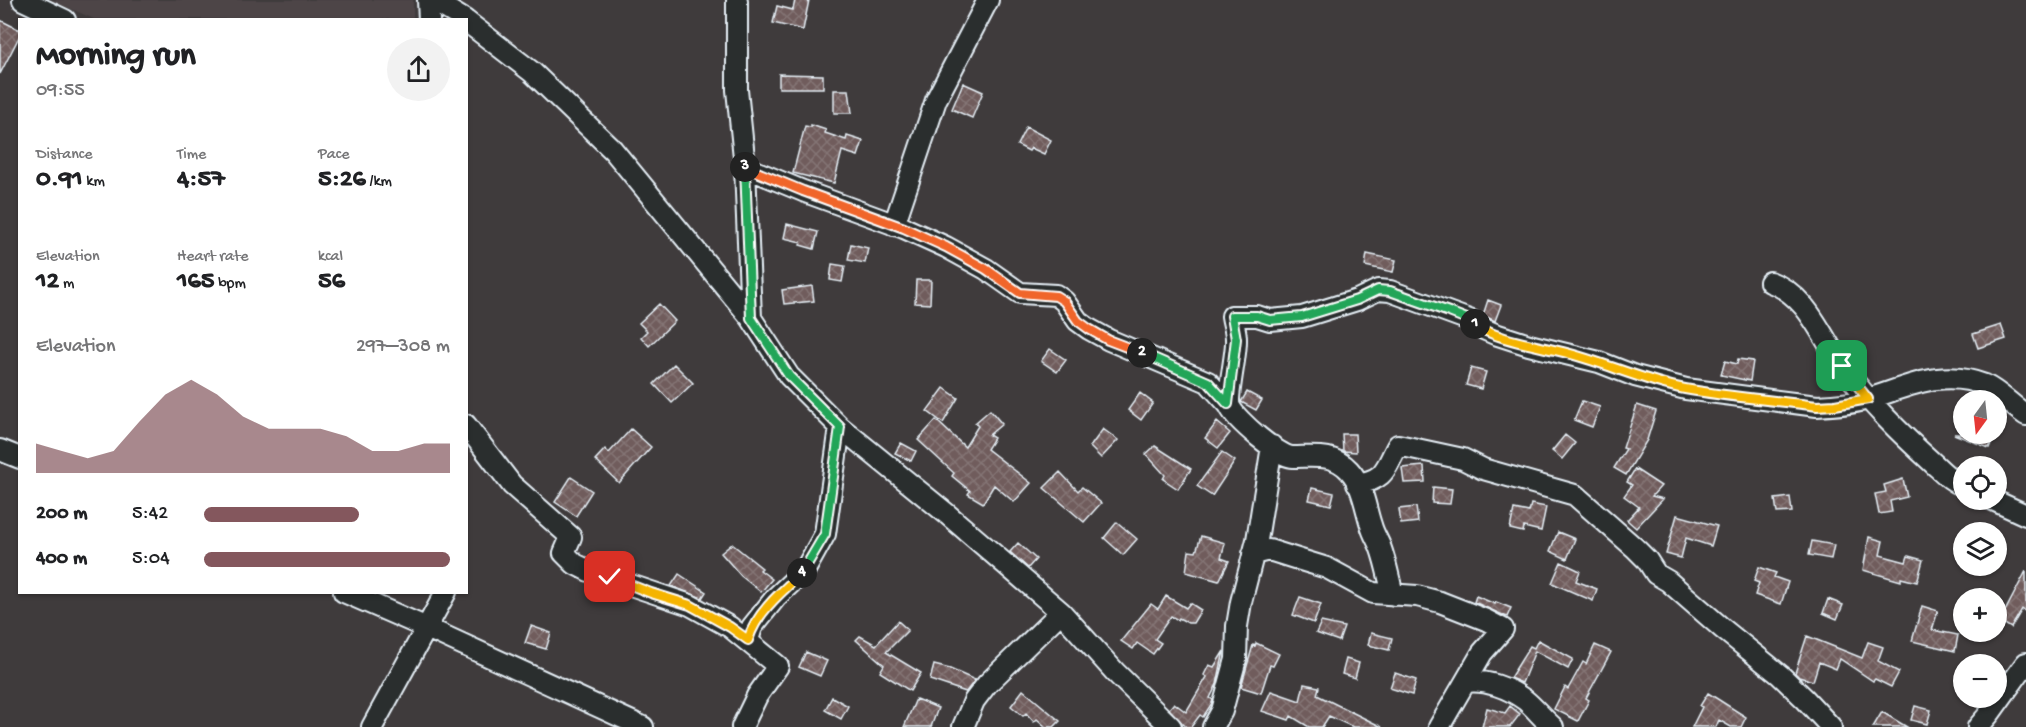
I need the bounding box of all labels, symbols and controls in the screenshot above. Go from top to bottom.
text: Morning run [36,38,196,76]
button: share [387,38,450,101]
text: 09:55 [36,80,85,103]
text: Distance [36,146,93,165]
text: Time [177,146,206,165]
text: Pace [318,146,349,165]
pin: 3 [730,152,760,182]
text: 3 [741,157,749,176]
text: 0.91 [36,165,82,196]
text: 4:57 [177,165,225,196]
text: 5:26 [318,165,366,196]
text: km [82,173,105,192]
text: /km [366,173,392,192]
text: Elevation [36,248,100,267]
text: Heart rate [177,248,249,267]
text: kcal [318,248,343,267]
text: 12 [36,267,59,298]
text: 165 [177,267,214,298]
text: 56 [318,267,345,298]
text: m [59,275,74,294]
text: bpm [214,275,246,294]
pin: 1 [1460,309,1490,339]
text: 1 [1472,314,1478,333]
text: Elevation [36,336,116,359]
text: 297–308 m [356,336,450,359]
pin: 2 [1127,338,1157,368]
pin [1816,340,1867,391]
text: 2 [1138,343,1146,362]
icon: arrive [1825,349,1858,382]
north arrow [1953,390,2007,444]
map controls [1953,390,2007,708]
button: locate [1953,456,2007,510]
text: 200 m [36,503,87,526]
text: 5:42 [132,503,168,526]
button: layers [1953,522,2007,576]
text: 400 m [36,548,87,571]
text: 5:04 [132,548,170,571]
pin [584,551,635,602]
pin: 4 [787,558,817,588]
icon: check [593,560,626,593]
text: 4 [798,563,806,582]
button: + [1953,588,2007,642]
button: − [1953,654,2007,708]

